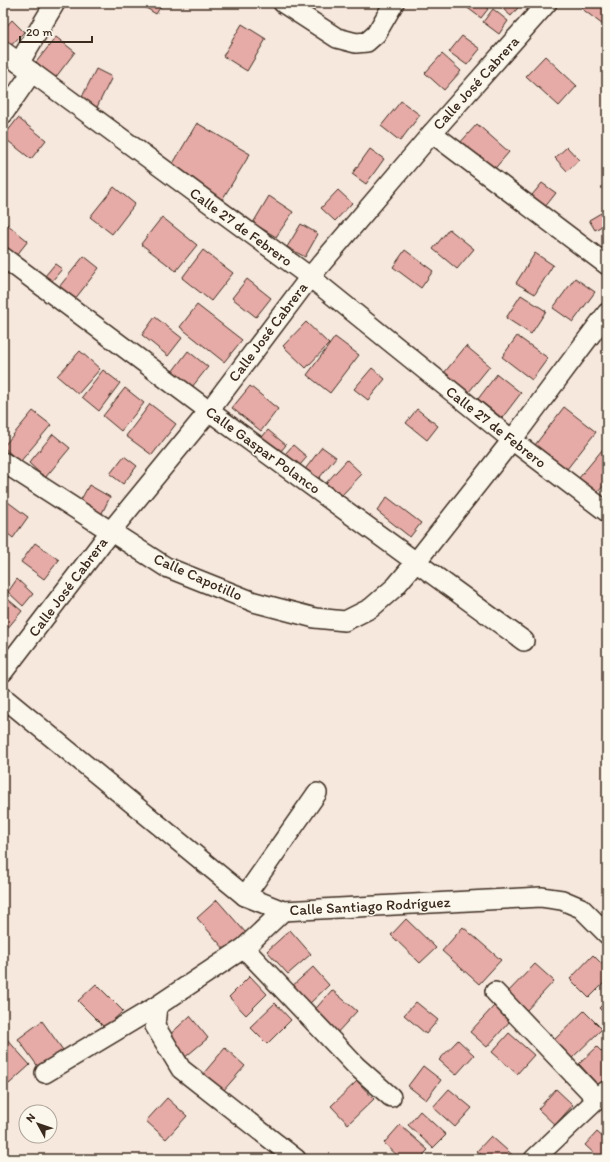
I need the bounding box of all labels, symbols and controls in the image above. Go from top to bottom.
scale bar [20,18,92,44]
text: 20 m [26,25,53,39]
street label: Calle José Cabrera [429,32,523,134]
street label: Calle 27 de Febrero [186,184,296,270]
street label: Calle José Cabrera [225,278,311,385]
street label: Calle 27 de Febrero [442,382,550,472]
street label: Calle Gaspar Polanco [202,402,324,498]
street label: Calle José Cabrera [25,533,111,640]
street label: Calle Capotillo [151,549,245,605]
street label: Calle Santiago Rodríguez [289,893,451,919]
north arrow [18,1104,58,1144]
text: N [23,1111,38,1125]

